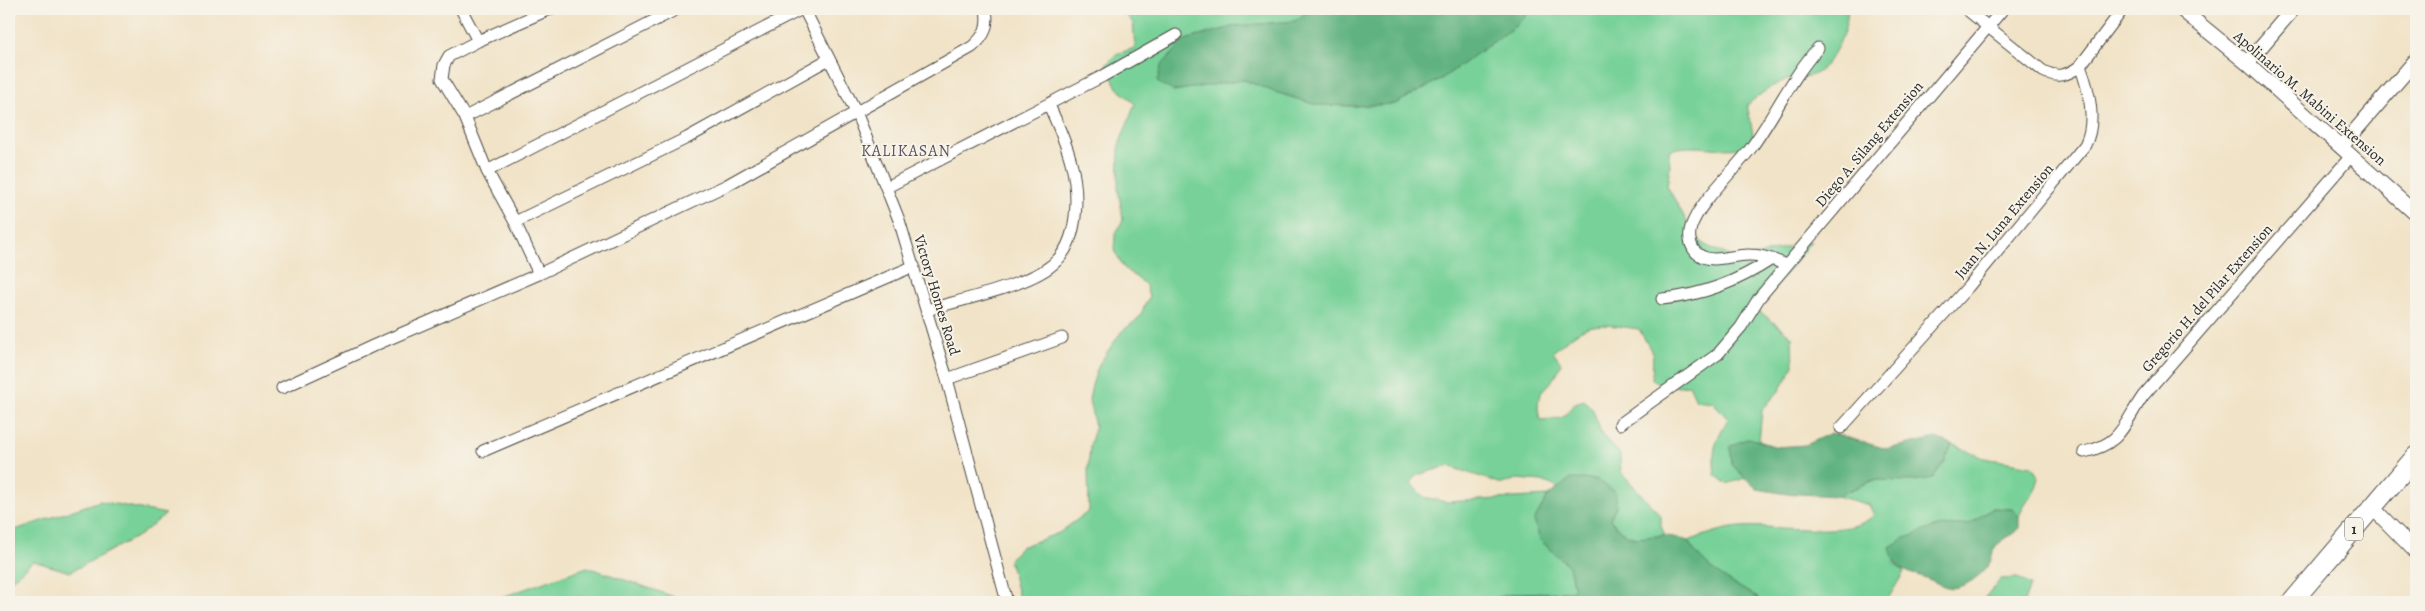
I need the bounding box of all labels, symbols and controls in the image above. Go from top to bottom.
street label: Apolinario M. Mabini Extension [2229,26,2391,170]
street label: Diego A. Silang Extension [1810,77,1928,211]
district label: KALIKASAN [861,140,951,162]
street label: Juan N. Luna Extension [1950,159,2058,283]
street label: Gregorio H. del Pilar Extension [2137,220,2277,376]
street label: Victory Homes Road [909,231,965,359]
road number: 1 [2345,518,2363,540]

